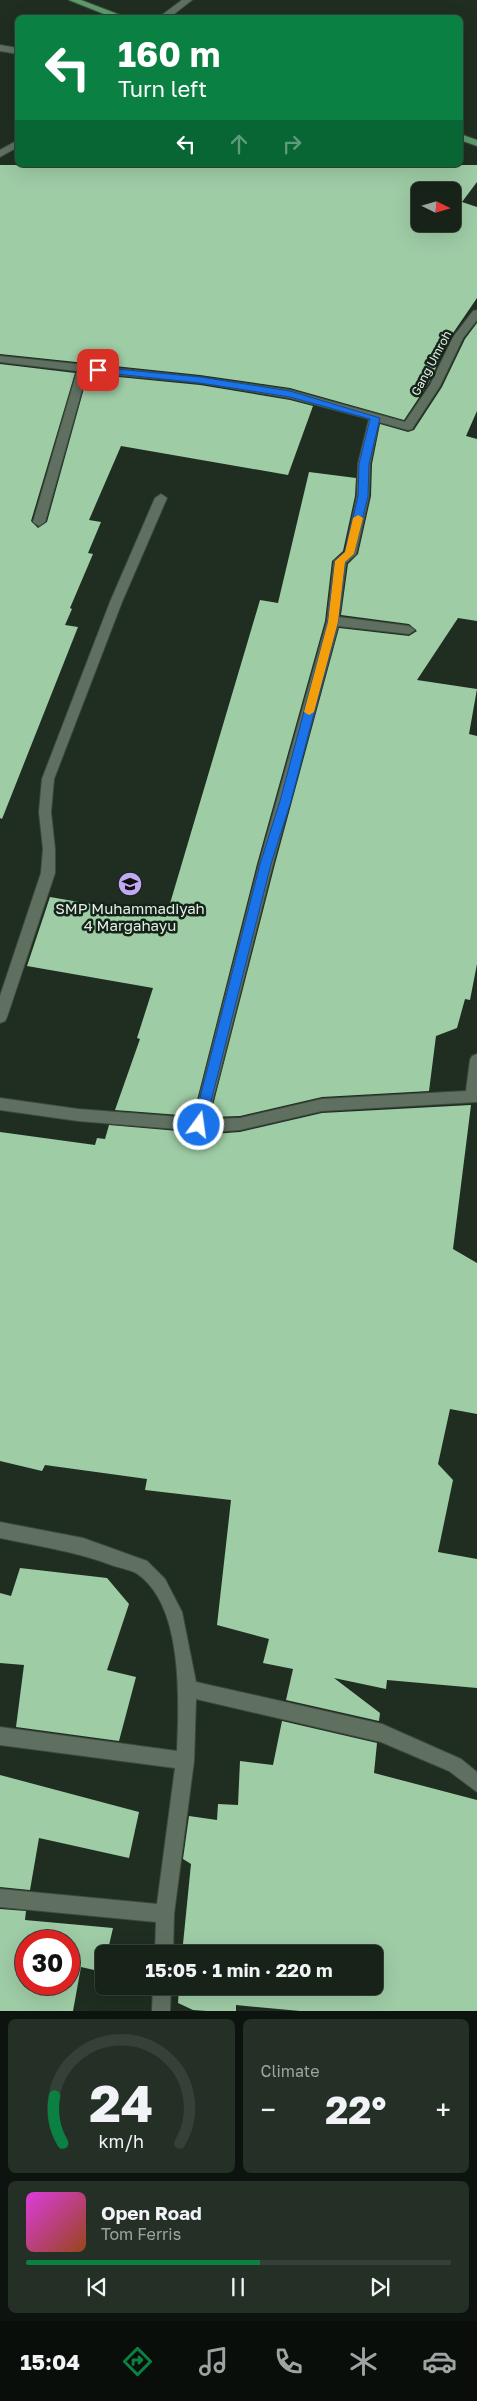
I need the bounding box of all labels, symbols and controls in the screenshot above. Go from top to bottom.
text: 160 m [118,33,220,75]
icon: left [35,35,100,100]
text: Turn left [118,75,207,102]
icon: left [172,130,200,158]
icon: ahead [225,130,253,158]
icon: right [278,130,306,158]
north arrow [411,182,461,232]
map controls [411,182,461,232]
street label: Gang Umroh [408,328,454,398]
pin [77,349,119,391]
icon: arrive [84,356,112,384]
school or university icon: SMP Muhammadiyah 4 Margahayu [117,871,143,897]
place label: SMP Muhammadiyah 4 Margahayu [55,899,205,934]
position arrow [172,1098,224,1150]
speed limit sign: 30 [15,1930,80,1995]
text: 15:05 · 1 min · 220 m [145,1958,333,1981]
text: Climate [261,2061,320,2081]
text: 24 [89,2071,153,2133]
text: 22° [325,2087,386,2132]
text: − [261,2093,276,2126]
text: + [436,2093,451,2126]
text: km/h [99,2130,144,2152]
text: Open Road [101,2201,202,2224]
text: Tom Ferris [101,2224,181,2244]
icon: previous [83,2273,111,2301]
icon: pause [224,2273,252,2301]
icon: next [366,2273,394,2301]
icon: directions [120,2344,155,2379]
icon: music [196,2344,231,2379]
icon: phone [271,2344,306,2379]
icon: climate [346,2344,381,2379]
icon: car [422,2344,457,2379]
text: 15:04 [20,2348,80,2375]

